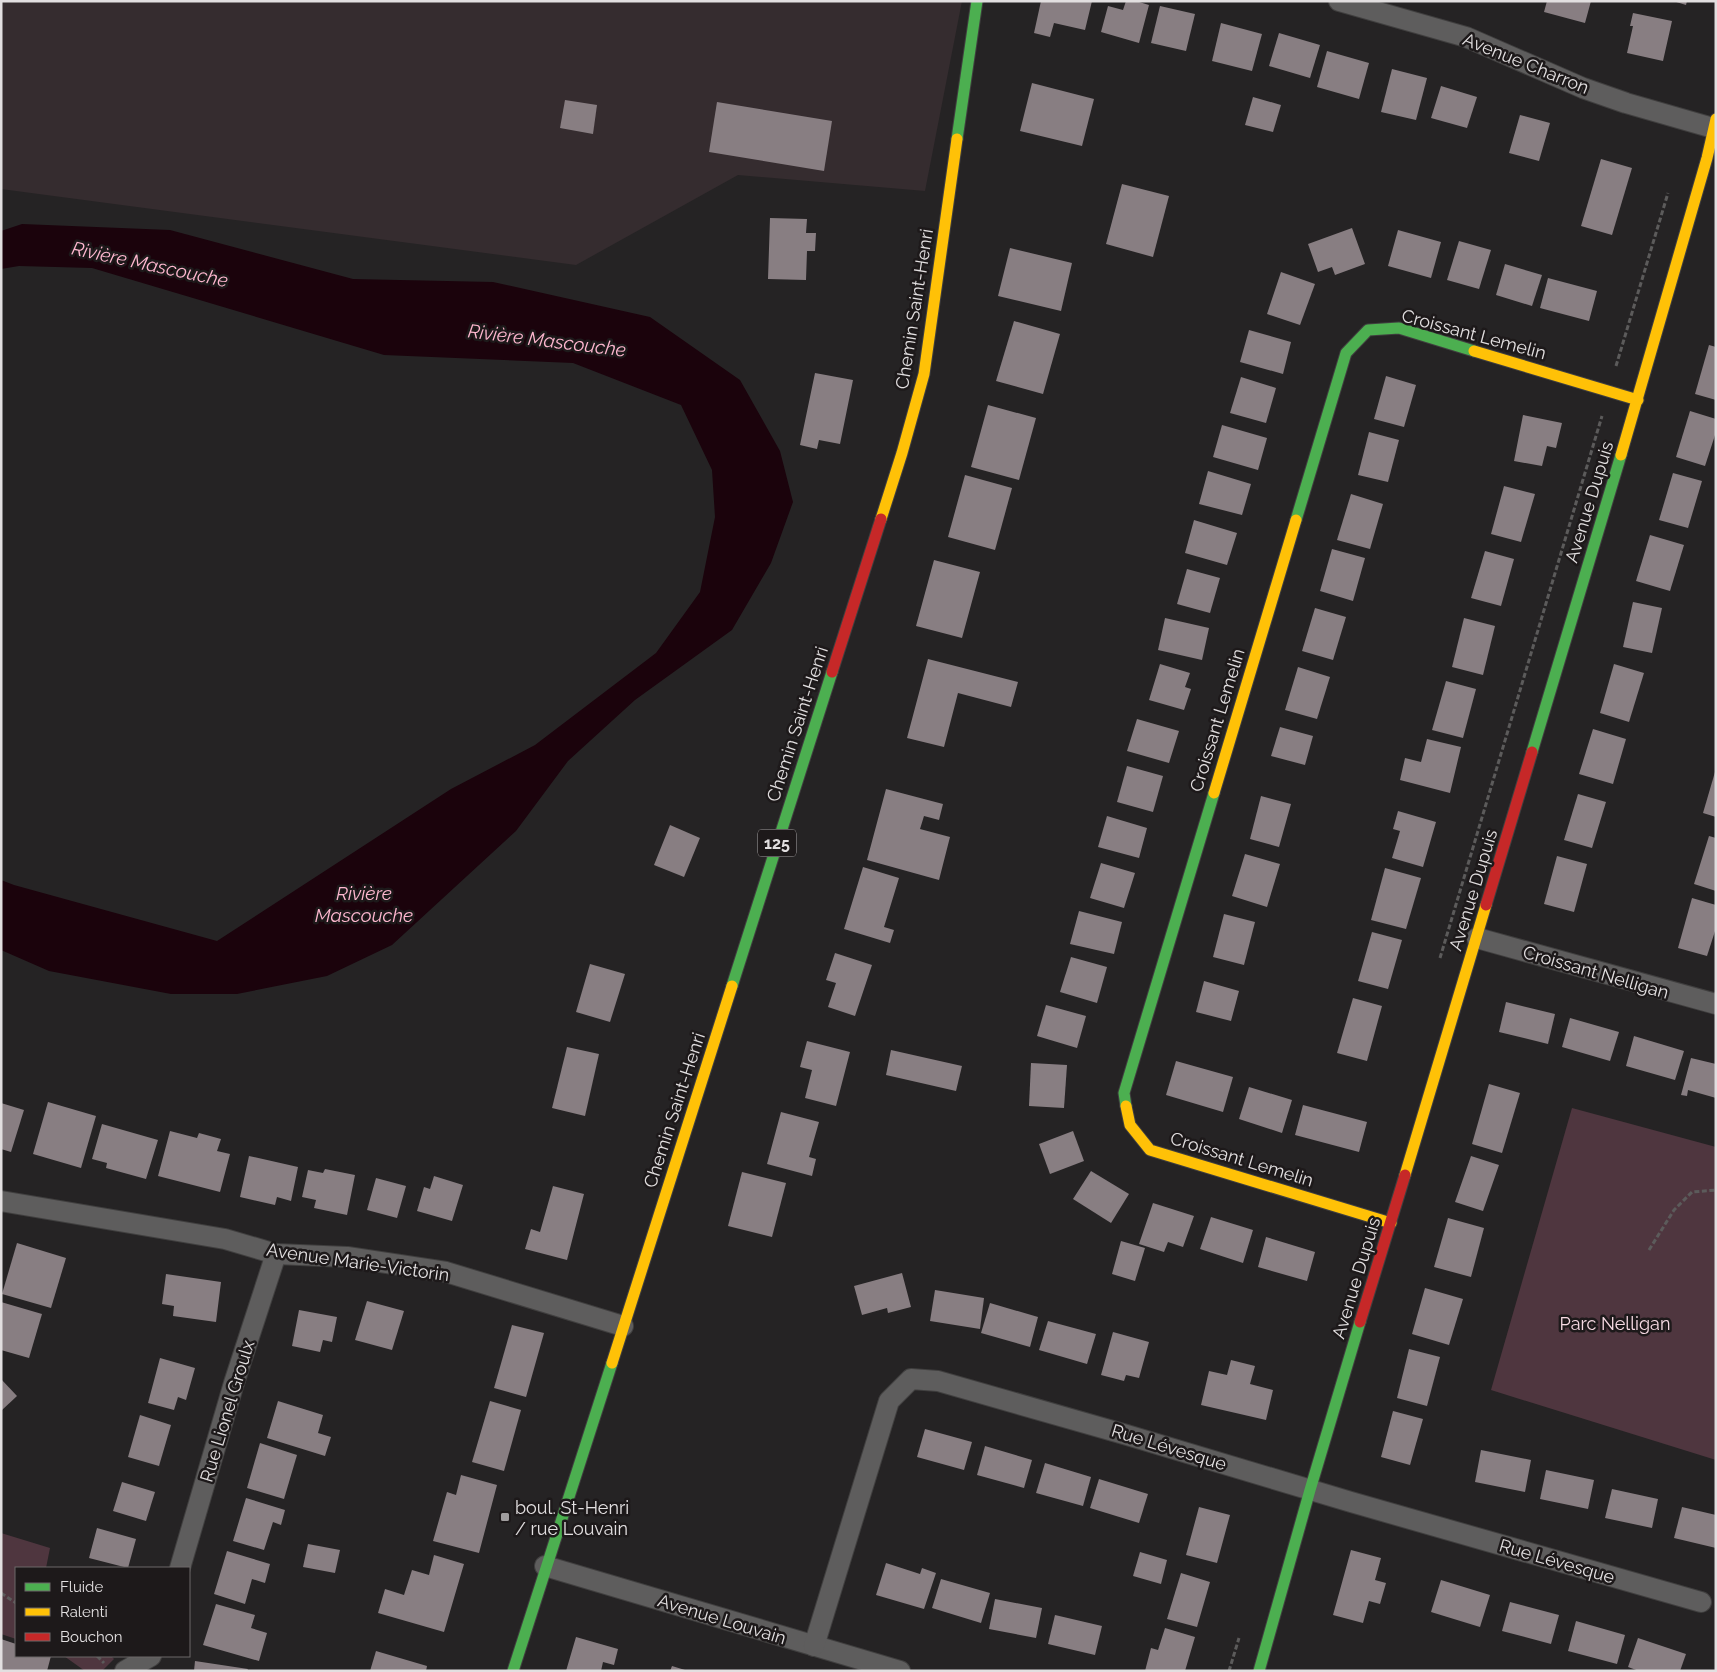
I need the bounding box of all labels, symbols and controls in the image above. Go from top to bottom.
street label: Avenue Charron [1460,28,1592,98]
street label: Chemin Saint-Henri [891,227,937,391]
water label: Rivière Mascouche [70,237,230,291]
street label: Croissant Lemelin [1400,305,1548,363]
water label: Rivière Mascouche [467,319,627,361]
street label: Avenue Dupuis [1561,439,1618,565]
street label: Chemin Saint-Henri [762,644,832,804]
street label: Croissant Lemelin [1185,646,1249,794]
street label: Avenue Dupuis [1445,827,1502,953]
road number: 125 [758,830,796,856]
water label: Rivière Mascouche [315,882,413,926]
street label: Croissant Nelligan [1521,941,1671,1003]
street label: Chemin Saint-Henri [639,1030,709,1190]
street label: Croissant Lemelin [1168,1127,1316,1191]
street label: Avenue Dupuis [1328,1215,1385,1341]
street label: Avenue Marie-Victorin [265,1239,451,1285]
park label: Parc Nelligan [1560,1313,1670,1334]
street label: Rue Lionel Groulx [195,1338,259,1484]
street label: Rue Lévesque [1109,1420,1229,1475]
place label: boul. St-Henri / rue Louvain [515,1497,629,1539]
marker: boul. St-Henri / rue Louvain [499,1511,511,1523]
street label: Rue Lévesque [1497,1535,1617,1588]
legend [15,1567,190,1657]
text: Fluide [60,1578,103,1596]
street label: Avenue Louvain [655,1590,789,1648]
text: Ralenti [60,1603,108,1621]
text: Bouchon [60,1628,122,1646]

